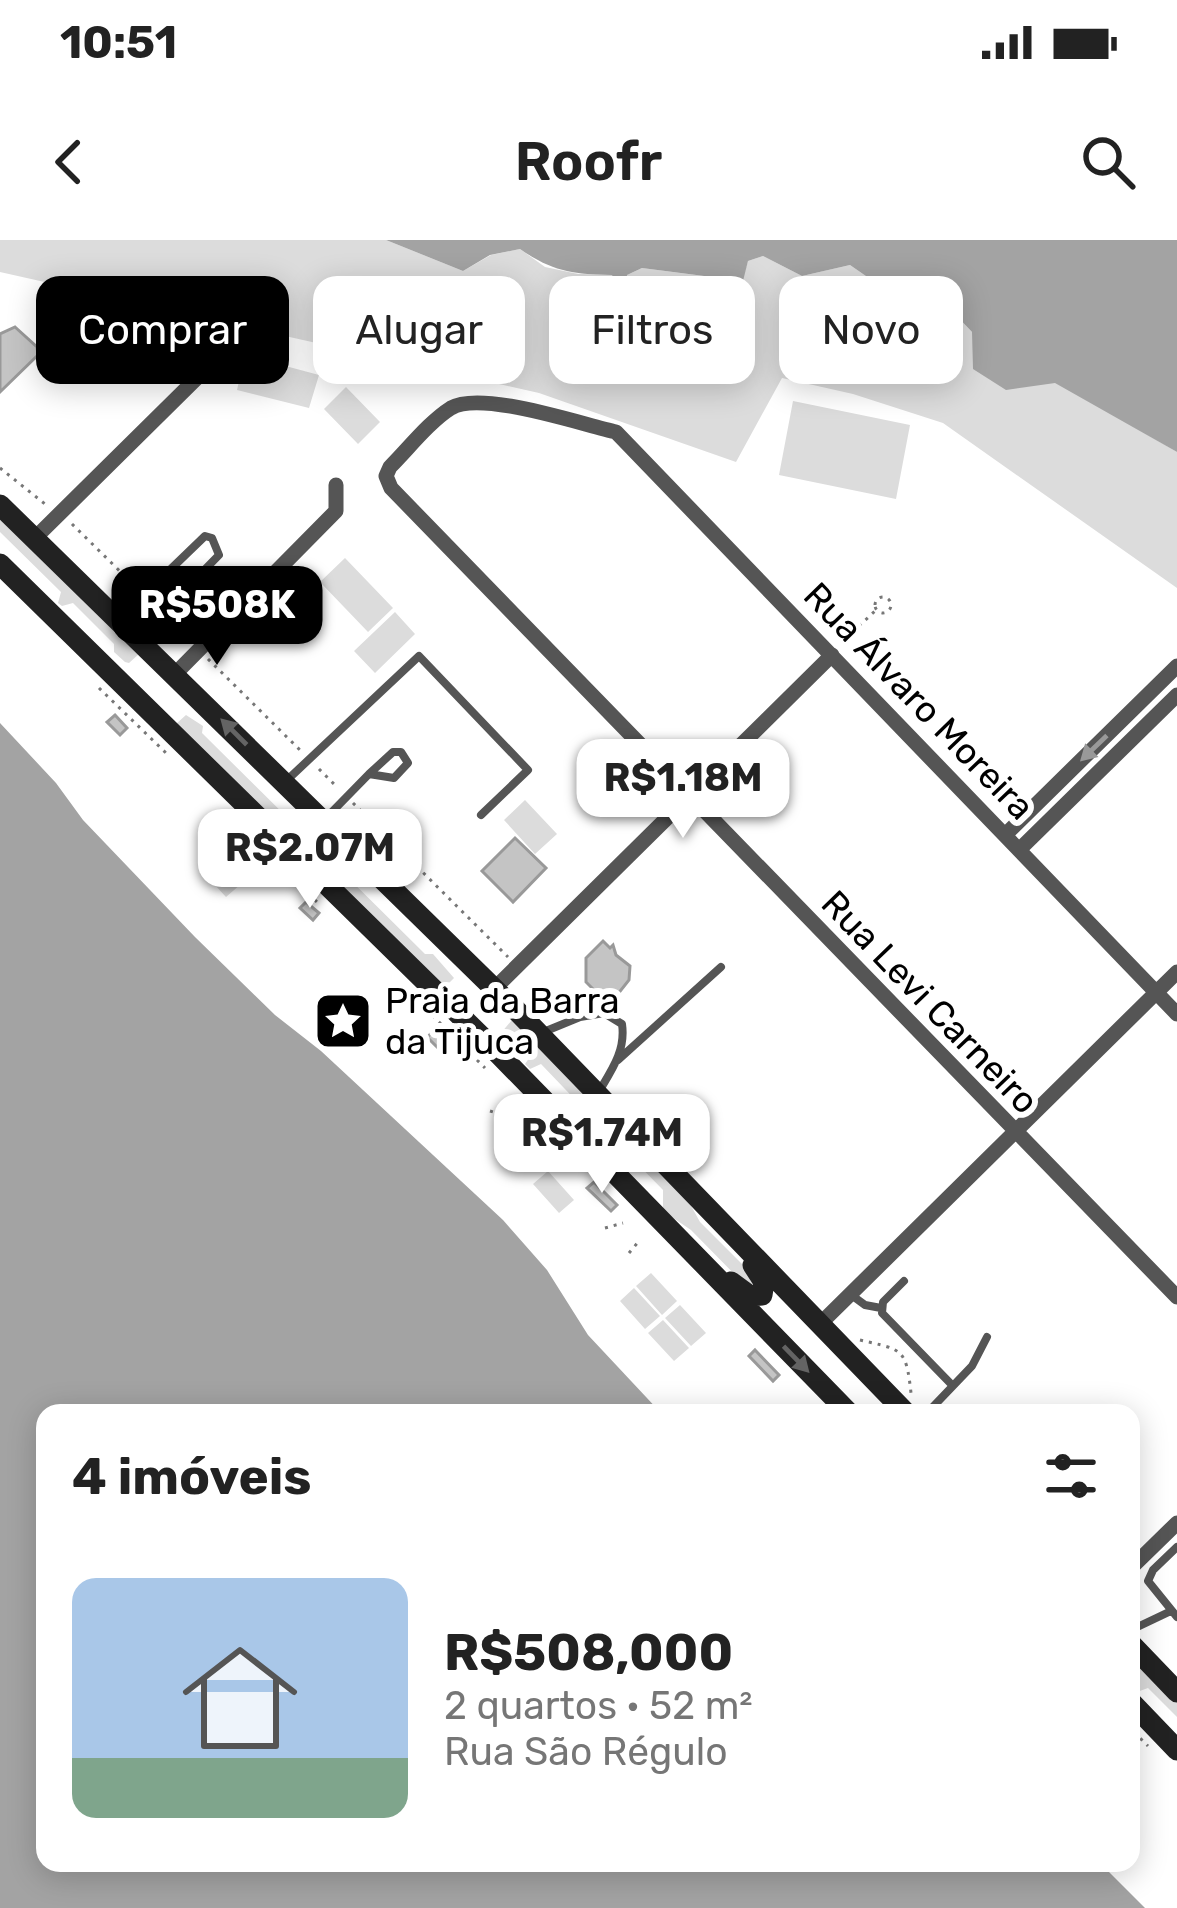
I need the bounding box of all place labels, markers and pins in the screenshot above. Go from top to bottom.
pin: R$508K [119,566,315,668]
pin: R$1.18M [572,739,794,841]
pin: R$2.07M [199,809,421,911]
place label: Praia da Barra da Tijuca [385,979,620,1063]
place icon: Praia da Barra da Tijuca [312,990,374,1052]
pin: R$1.74M [491,1094,713,1196]

